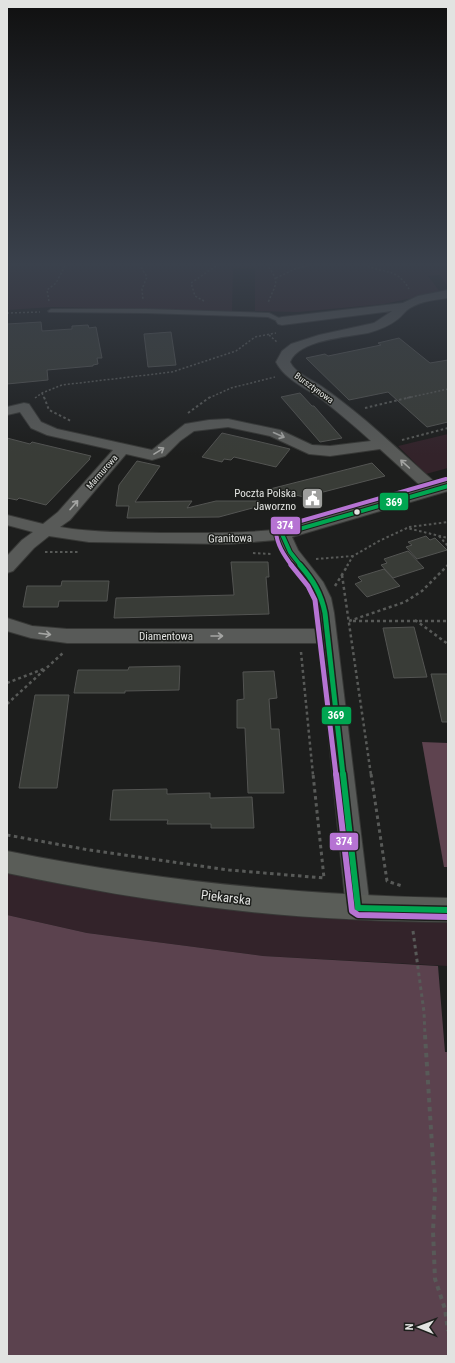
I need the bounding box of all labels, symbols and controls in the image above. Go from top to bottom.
street label: Bursztynowa [293,371,335,405]
one-way arrow [273,432,285,439]
one-way arrow [154,447,165,455]
street label: Marmurowa [84,453,120,491]
one-way arrow [399,459,410,468]
public building icon: Poczta Polska Jaworzno [299,486,325,512]
place label: Poczta Polska Jaworzno [234,487,296,513]
line badge: 369 [379,492,409,511]
text: 369 [386,496,402,509]
one-way arrow [70,499,79,510]
unlabelled marker [352,507,362,517]
line badge: 374 [270,516,301,535]
text: 374 [277,519,294,532]
street label: Granitowa [208,532,252,545]
one-way arrow [38,630,51,638]
street label: Diamentowa [139,630,193,643]
one-way arrow [210,632,223,640]
line badge: 369 [321,706,352,725]
text: 369 [328,709,344,722]
line badge: 374 [329,832,359,851]
text: 374 [336,835,353,848]
street label: Piekarska [200,887,252,908]
north arrow [399,1307,439,1347]
text: N [403,1323,416,1330]

